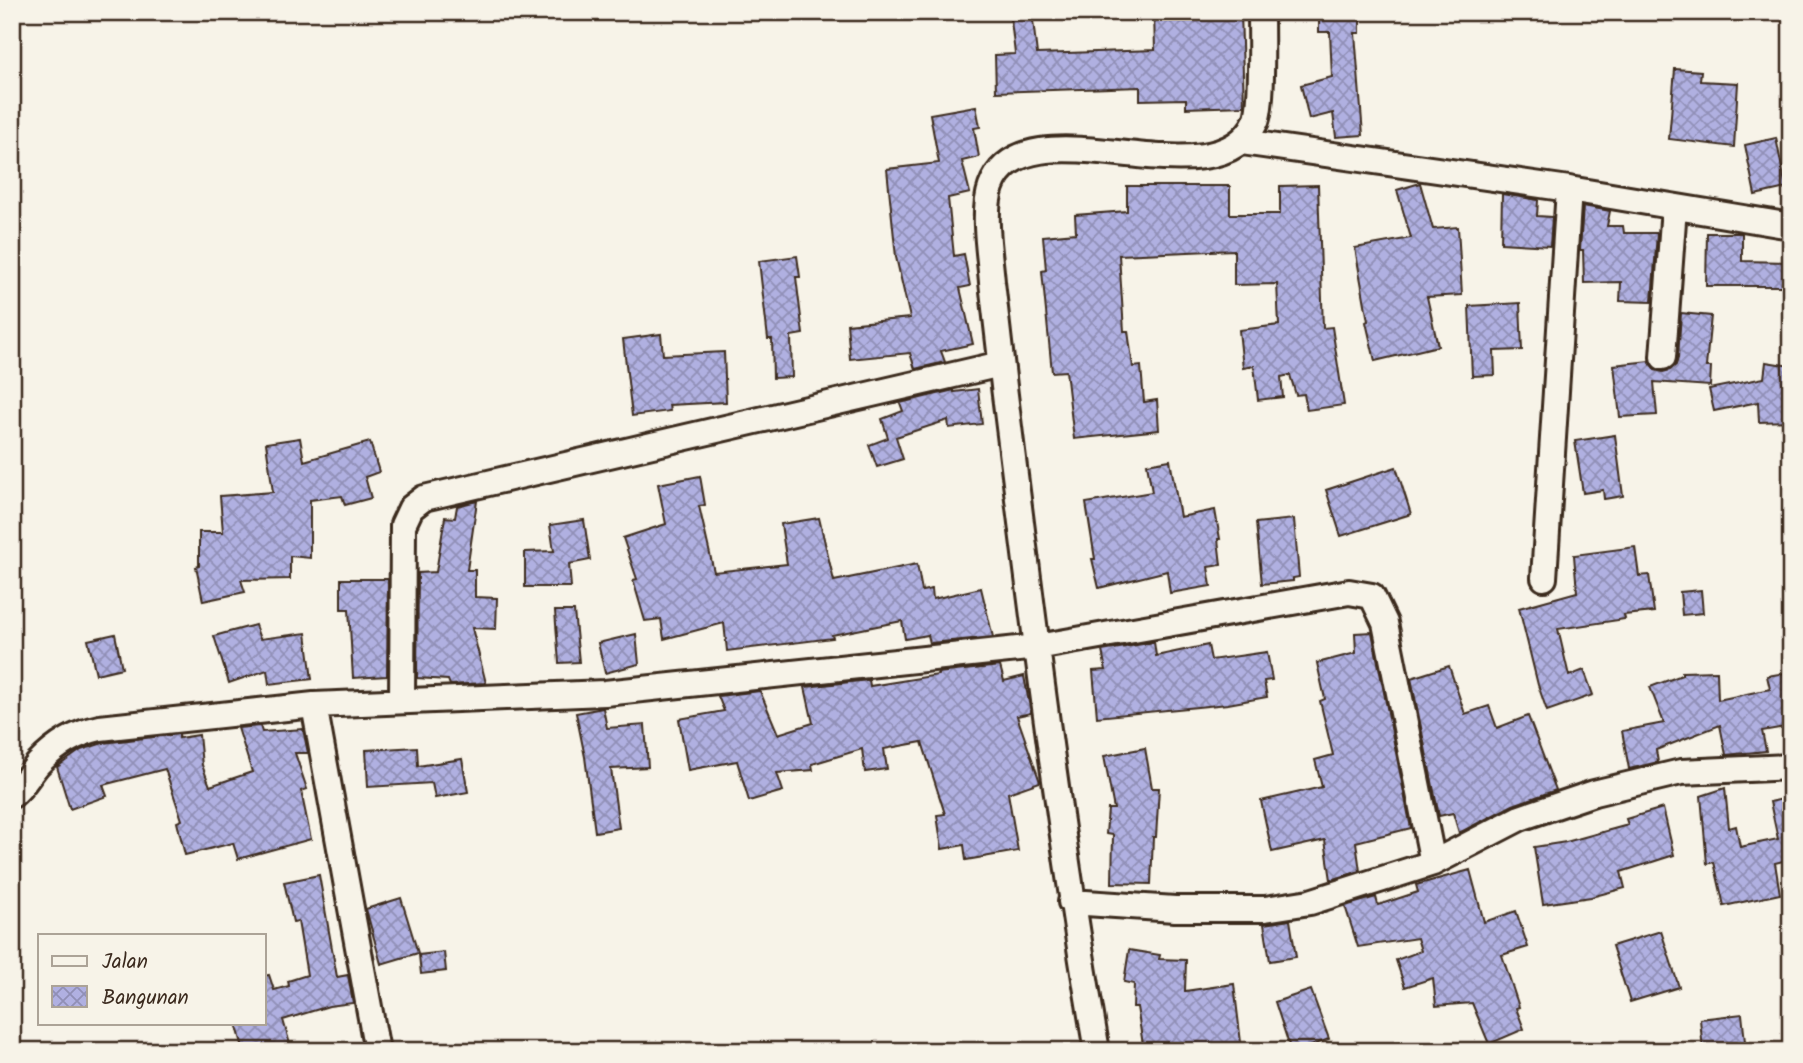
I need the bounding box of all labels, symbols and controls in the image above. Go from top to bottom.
legend [38,934,266,1024]
text: Jalan [102,946,148,979]
text: Bangunan [102,982,189,1015]

